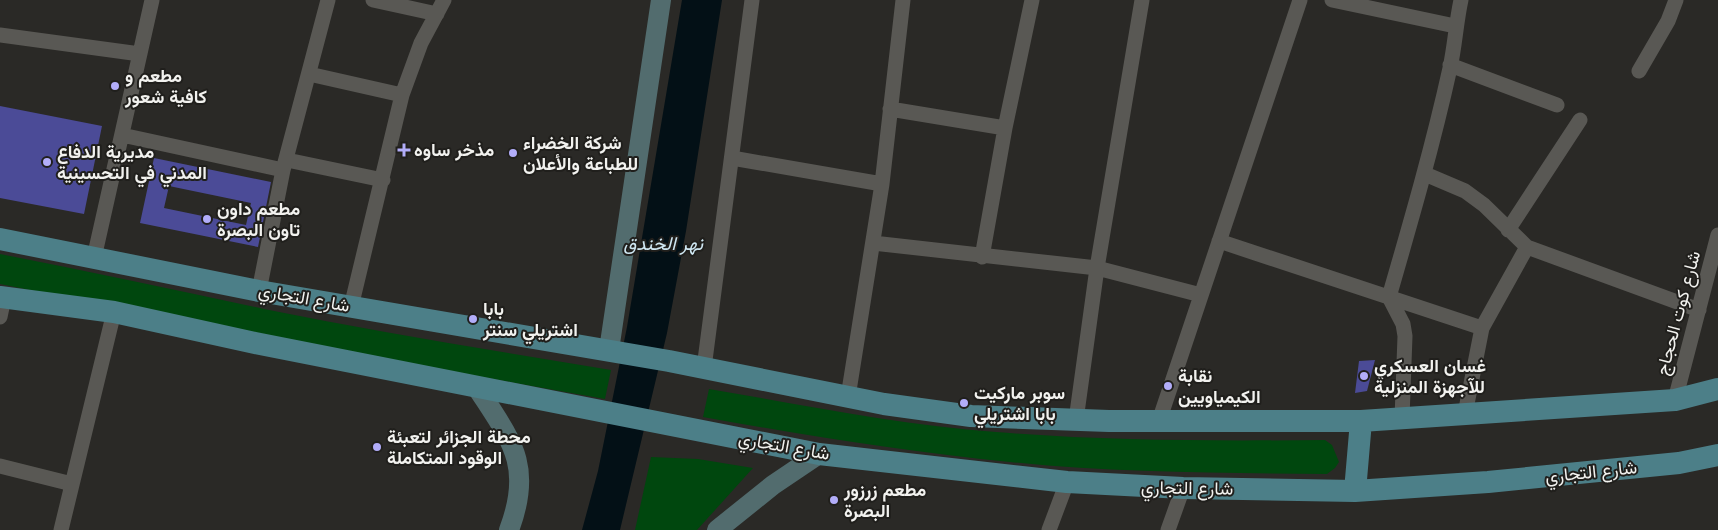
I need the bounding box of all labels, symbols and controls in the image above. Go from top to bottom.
place label: مطعم و كافية شعور [124,64,207,109]
marker: مطعم و كافية شعور [109,80,121,92]
place label: شركة الخضراء للطباعة والأعلان [523,131,638,176]
place label: مذخر ساوه [414,138,494,162]
place label: مديرية الدفاع المدني في التحسينية [57,140,207,188]
marker: مذخر ساوه [398,144,410,156]
marker: شركة الخضراء للطباعة والأعلان [507,147,519,159]
marker: مديرية الدفاع المدني في التحسينية [41,156,53,168]
place label: مطعم داون تاون البصرة [217,197,300,242]
marker: مطعم داون تاون البصرة [201,213,213,225]
water label: نهر الخندق [623,231,704,257]
street label: شارع كوت الحجاج [1650,248,1706,378]
street label: شارع التجاري [256,278,352,321]
place label: بابا اشتريلي سنتر [482,297,578,345]
marker: بابا اشتريلي سنتر [467,313,479,325]
place label: غسان العسكري للآجهزة المنزلية [1374,354,1486,399]
place label: نقابة الكيمياويين [1178,364,1261,409]
marker: غسان العسكري للآجهزة المنزلية [1358,370,1370,382]
marker: نقابة الكيمياويين [1162,380,1174,392]
place label: سوبر ماركيت بابا اشتريلي [974,381,1065,429]
marker: سوبر ماركيت بابا اشتريلي [958,397,970,409]
place label: محطة الجزائر لتعبئة الوقود المتكاملة [387,425,531,470]
street label: شارع التجاري [736,426,832,469]
marker: محطة الجزائر لتعبئة الوقود المتكاملة [371,441,383,453]
street label: شارع التجاري [1544,455,1639,492]
street label: شارع التجاري [1141,475,1233,504]
place label: مطعم زرزور البصرة [843,478,927,523]
marker: مطعم زرزور البصرة [828,494,840,506]

